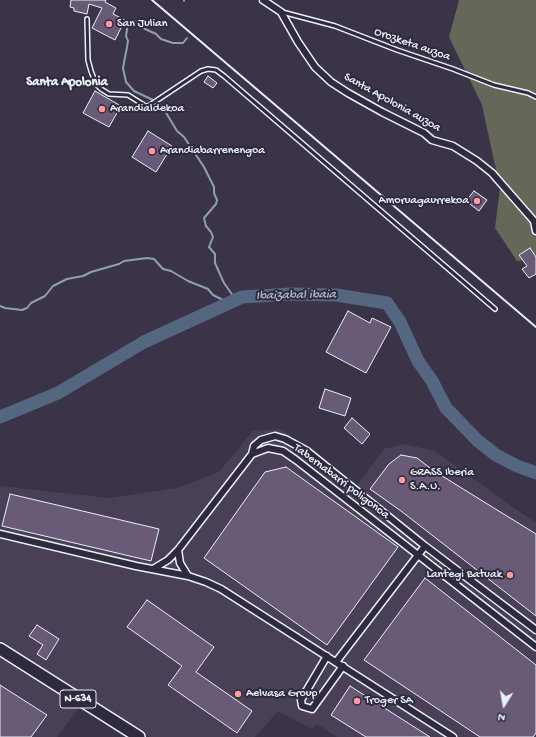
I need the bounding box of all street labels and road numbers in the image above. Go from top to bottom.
street label: Orozketa auzoa [372,25,452,65]
street label: Santa Apolonia auzoa [341,70,443,136]
street label: Tabernabarri poligonoa [290,441,392,523]
road number: N-634 [60,690,96,708]

